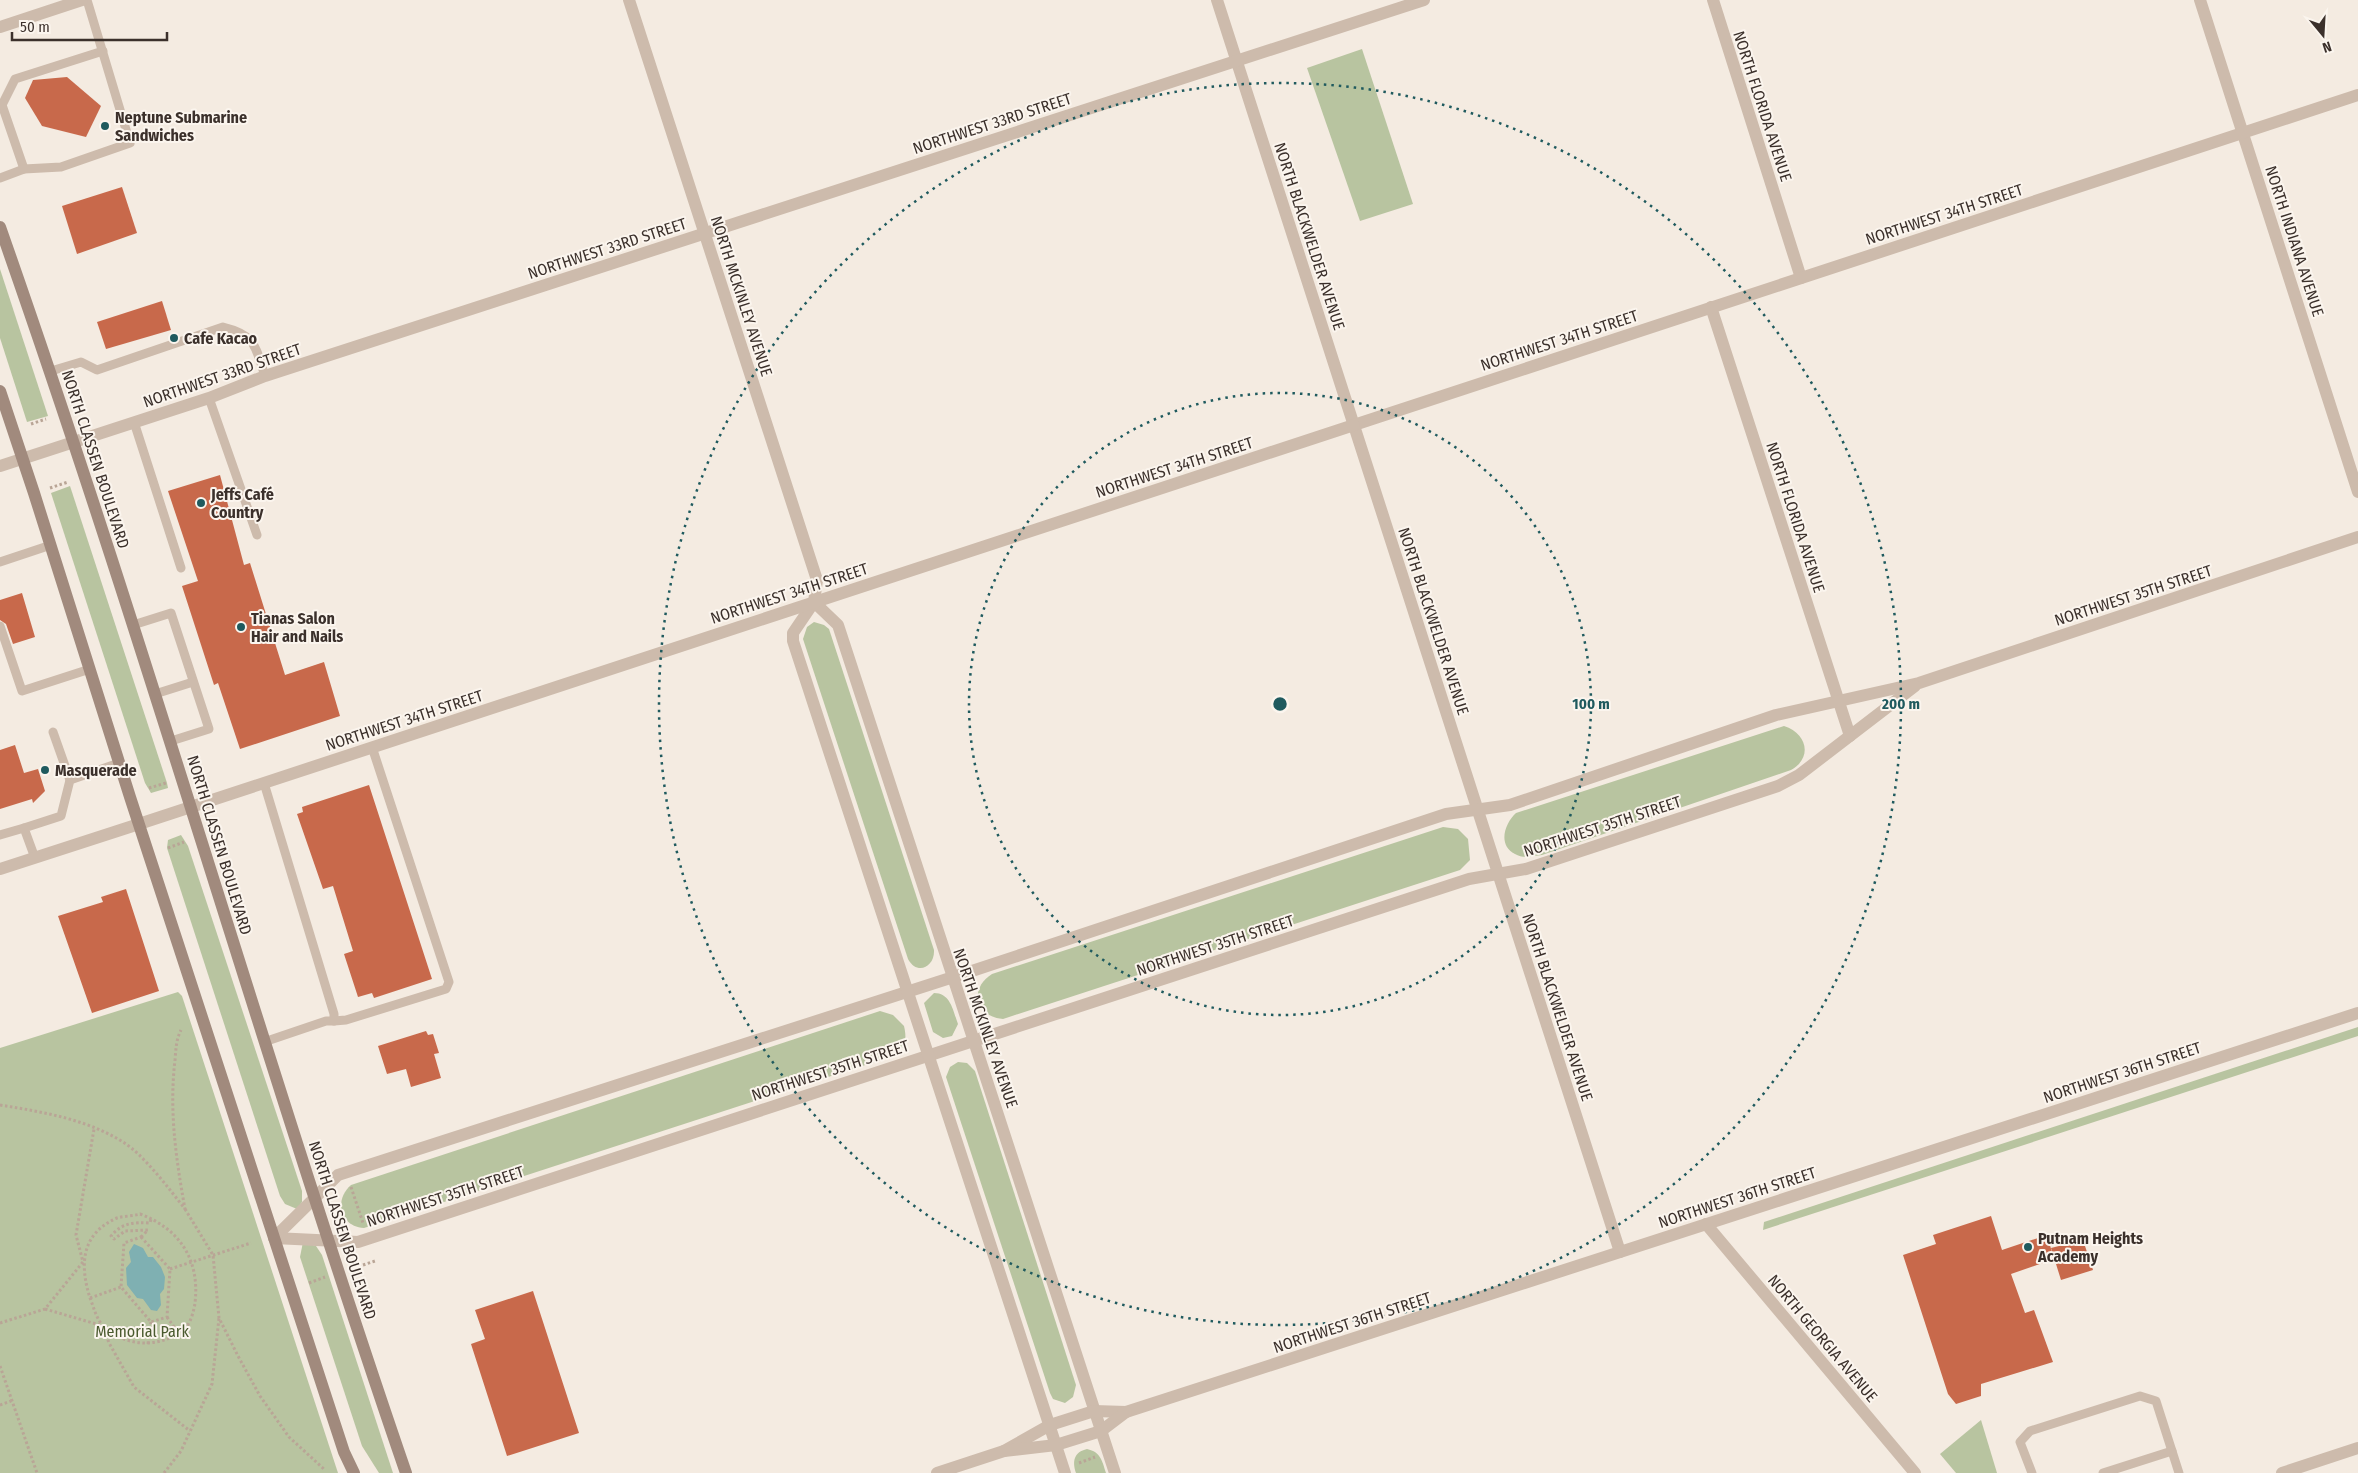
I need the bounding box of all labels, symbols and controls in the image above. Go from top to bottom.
scale bar [12,10,168,42]
north arrow [2298,10,2348,60]
text: 50 m [20,18,50,36]
street label: NORTH FLORIDA AVENUE [1729,28,1796,184]
text: N [2320,38,2333,56]
street label: NORTHWEST 33RD STREET [910,89,1074,158]
place label: Neptune Submarine Sandwiches [115,108,247,145]
marker: Neptune Submarine Sandwiches [99,120,111,132]
street label: NORTH BLACKWELDER AVENUE [1270,140,1349,332]
street label: NORTH INDIANA AVENUE [2261,163,2328,319]
street label: NORTHWEST 34TH STREET [1863,180,2026,249]
street label: NORTHWEST 33RD STREET [525,214,689,283]
street label: NORTH MCKINLEY AVENUE [707,214,776,379]
street label: NORTHWEST 34TH STREET [1478,306,1641,375]
place label: Cafe Kacao [184,329,258,348]
marker: Cafe Kacao [168,332,180,344]
street label: NORTHWEST 33RD STREET [141,339,304,411]
street label: NORTH CLASSEN BOULEVARD [58,368,133,551]
street label: NORTHWEST 34TH STREET [1093,433,1256,502]
street label: NORTH FLORIDA AVENUE [1762,439,1829,595]
place label: Jeffs Café Country [210,485,274,522]
marker: Jeffs Café Country [195,497,207,509]
street label: NORTH BLACKWELDER AVENUE [1394,525,1473,717]
street label: NORTHWEST 34TH STREET [708,559,871,628]
street label: NORTHWEST 35TH STREET [2052,561,2215,630]
place label: Tianas Salon Hair and Nails [251,609,343,646]
marker: Tianas Salon Hair and Nails [235,621,247,633]
street label: NORTHWEST 34TH STREET [323,686,486,755]
centre of rings [1271,695,1289,713]
text: 100 m [1572,695,1610,713]
text: 200 m [1881,695,1920,713]
street label: NORTH CLASSEN BOULEVARD [183,753,256,937]
place label: Masquerade [55,761,137,780]
marker: Masquerade [39,764,51,776]
street label: NORTHWEST 35TH STREET [1521,792,1684,861]
street label: NORTHWEST 35TH STREET [1134,911,1297,980]
street label: NORTH BLACKWELDER AVENUE [1518,911,1597,1103]
street label: NORTH MCKINLEY AVENUE [949,946,1022,1110]
street label: NORTHWEST 35TH STREET [749,1036,912,1105]
street label: NORTHWEST 36TH STREET [2041,1038,2204,1107]
street label: NORTH CLASSEN BOULEVARD [305,1139,380,1322]
street label: NORTHWEST 35TH STREET [364,1162,527,1231]
street label: NORTHWEST 36TH STREET [1656,1163,1819,1232]
place label: Putnam Heights Academy [2037,1229,2143,1266]
marker: Putnam Heights Academy [2022,1241,2034,1253]
street label: NORTH GEORGIA AVENUE [1764,1271,1881,1406]
street label: NORTHWEST 36TH STREET [1271,1288,1434,1357]
park label: Memorial Park [95,1322,189,1341]

